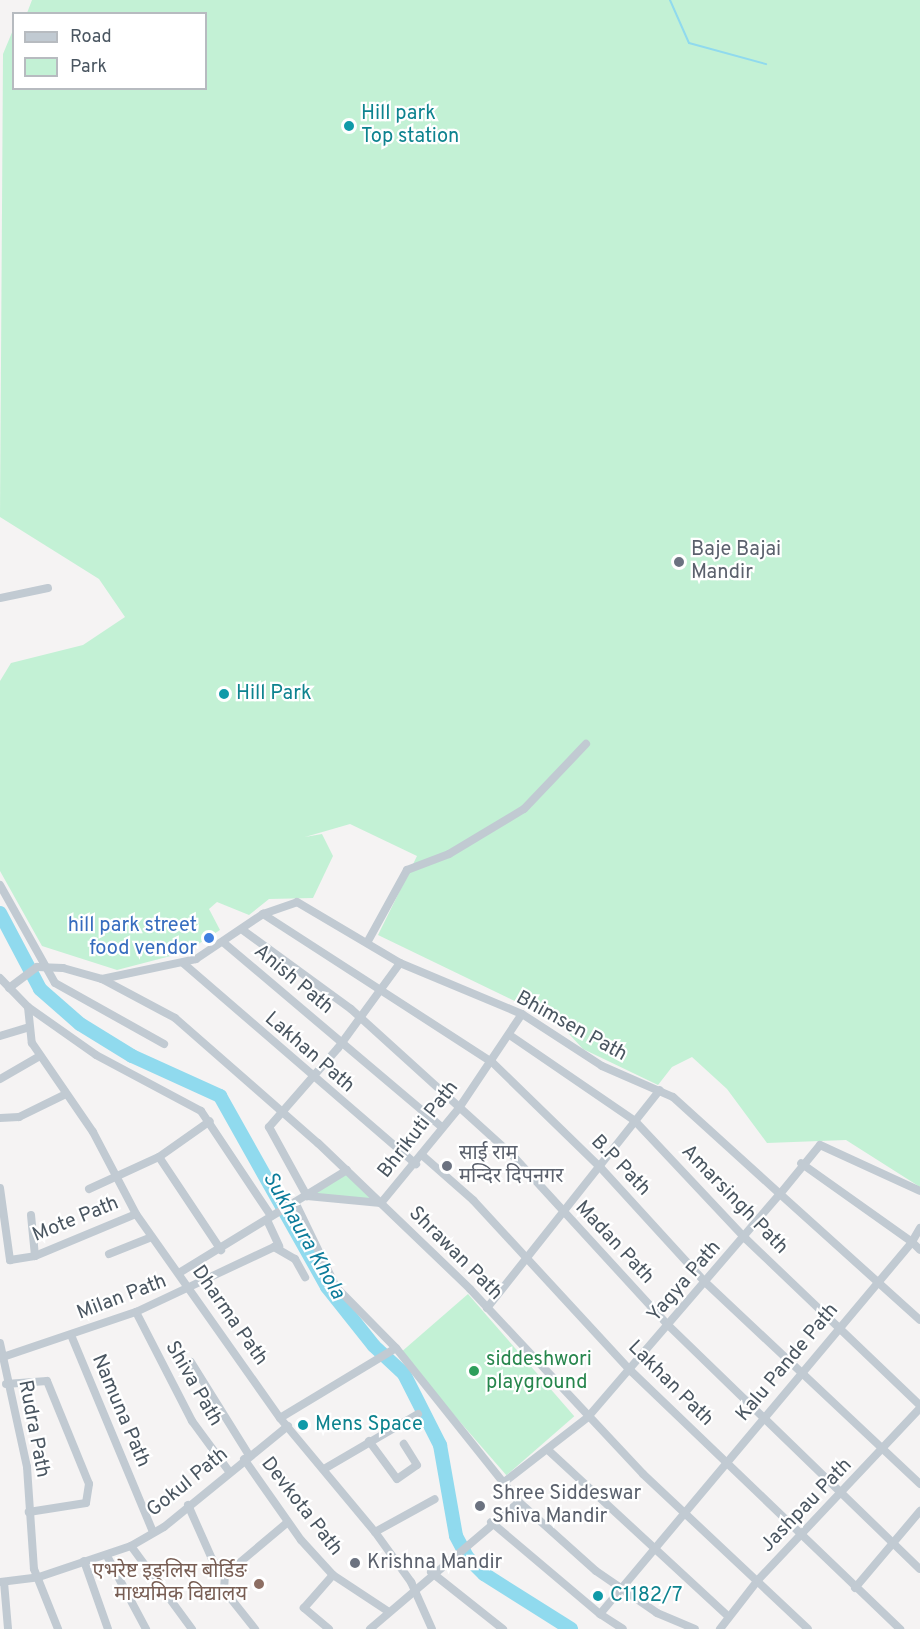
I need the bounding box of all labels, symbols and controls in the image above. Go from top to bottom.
legend [12,12,207,90]
text: Road [70,26,112,49]
text: Park [70,56,107,79]
place label: Hill park Top station [361,102,459,149]
marker: Hill park Top station [342,119,356,133]
place label: Baje Bajai Mandir [691,538,781,585]
marker: Baje Bajai Mandir [672,555,686,569]
place label: Hill Park [236,682,312,706]
marker: Hill Park [217,687,231,701]
place label: hill park street food vendor [68,915,197,962]
marker: hill park street food vendor [202,931,216,945]
street label: Anish Path [248,940,338,1020]
street label: Bhimsen Path [511,987,631,1067]
street label: Lakhan Path [259,1007,359,1099]
street label: Bhrikuti Path [374,1077,464,1183]
street label: B.P Path [585,1130,655,1202]
street label: Amarsingh Path [676,1140,792,1260]
place label: साई राम मन्दिर दिपनगर [459,1142,564,1189]
marker: साई राम मन्दिर दिपनगर [440,1159,454,1173]
water label: Sukhaura Khola [256,1168,350,1304]
street label: Mote Path [29,1192,123,1248]
street label: Madan Path [569,1196,659,1290]
street label: Shrawan Path [403,1202,507,1306]
street label: Yagya Path [643,1236,727,1328]
street label: Dharma Path [186,1261,272,1371]
street label: Milan Path [74,1270,170,1326]
street label: Kalu Pande Path [732,1299,844,1427]
street label: Lakhan Path [622,1336,718,1432]
street label: Shiva Path [159,1337,227,1431]
place label: siddeshwori playground [486,1348,592,1395]
street label: Namuna Path [85,1351,155,1471]
marker: siddeshwori playground [467,1364,481,1378]
street label: Rudra Path [12,1378,54,1480]
place label: Mens Space [315,1413,423,1437]
marker: Mens Space [296,1418,310,1432]
street label: Gokul Path [143,1443,233,1523]
street label: Devkota Path [255,1453,347,1561]
street label: Jashpau Path [756,1454,858,1558]
place label: Shree Siddeswar Shiva Mandir [492,1482,641,1529]
marker: Shree Siddeswar Shiva Mandir [473,1499,487,1513]
place label: Krishna Mandir [367,1551,502,1575]
marker: Krishna Mandir [348,1556,362,1570]
place label: एभरेष्ट इङ्लिस बोर्डिङ माध्यमिक विद्यालय [93,1560,247,1607]
marker: एभरेष्ट इङ्लिस बोर्डिङ माध्यमिक विद्यालय [252,1577,266,1591]
place label: C1182/7 [610,1584,683,1608]
marker: C1182/7 [591,1589,605,1603]

